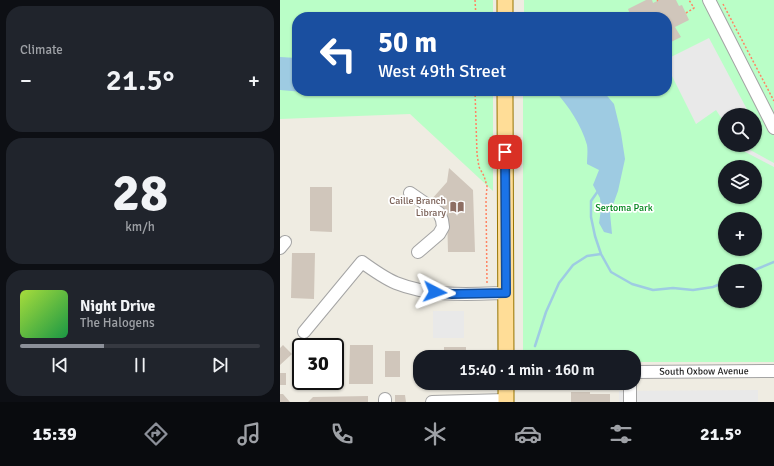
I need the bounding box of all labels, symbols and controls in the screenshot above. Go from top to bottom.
text: 50 m [378,26,437,60]
icon: left [312,28,364,80]
text: Climate [20,42,63,58]
text: West 49th Street [378,60,506,82]
text: 21.5° [106,62,174,99]
text: − [20,67,32,94]
text: + [248,67,260,94]
map controls [718,108,762,308]
button: search [718,108,762,152]
pin [488,135,522,169]
icon: arrive [494,141,516,163]
button: layers [718,160,762,204]
text: 28 [112,161,168,225]
place label: Caille Branch Library [389,195,446,219]
library icon: Caille Branch Library [449,199,465,215]
park label: Sertoma Park [595,202,653,214]
button: + [718,212,762,256]
text: km/h [125,219,155,235]
button: − [718,264,762,308]
position arrow [414,271,456,313]
text: Night Drive [80,297,155,315]
text: The Halogens [80,315,155,331]
speed limit sign: 30 [292,338,344,390]
icon: previous [49,354,71,376]
icon: pause [129,354,151,376]
icon: next [209,354,231,376]
text: 15:40 · 1 min · 160 m [460,361,594,379]
street label: South Oxbow Avenue [659,365,749,378]
icon: directions [142,420,170,448]
icon: music [235,420,263,448]
icon: phone [328,420,356,448]
icon: climate [421,420,449,448]
icon: car [514,420,542,448]
icon: filters [607,420,635,448]
text: 15:39 [33,423,77,445]
text: 21.5° [700,423,741,445]

